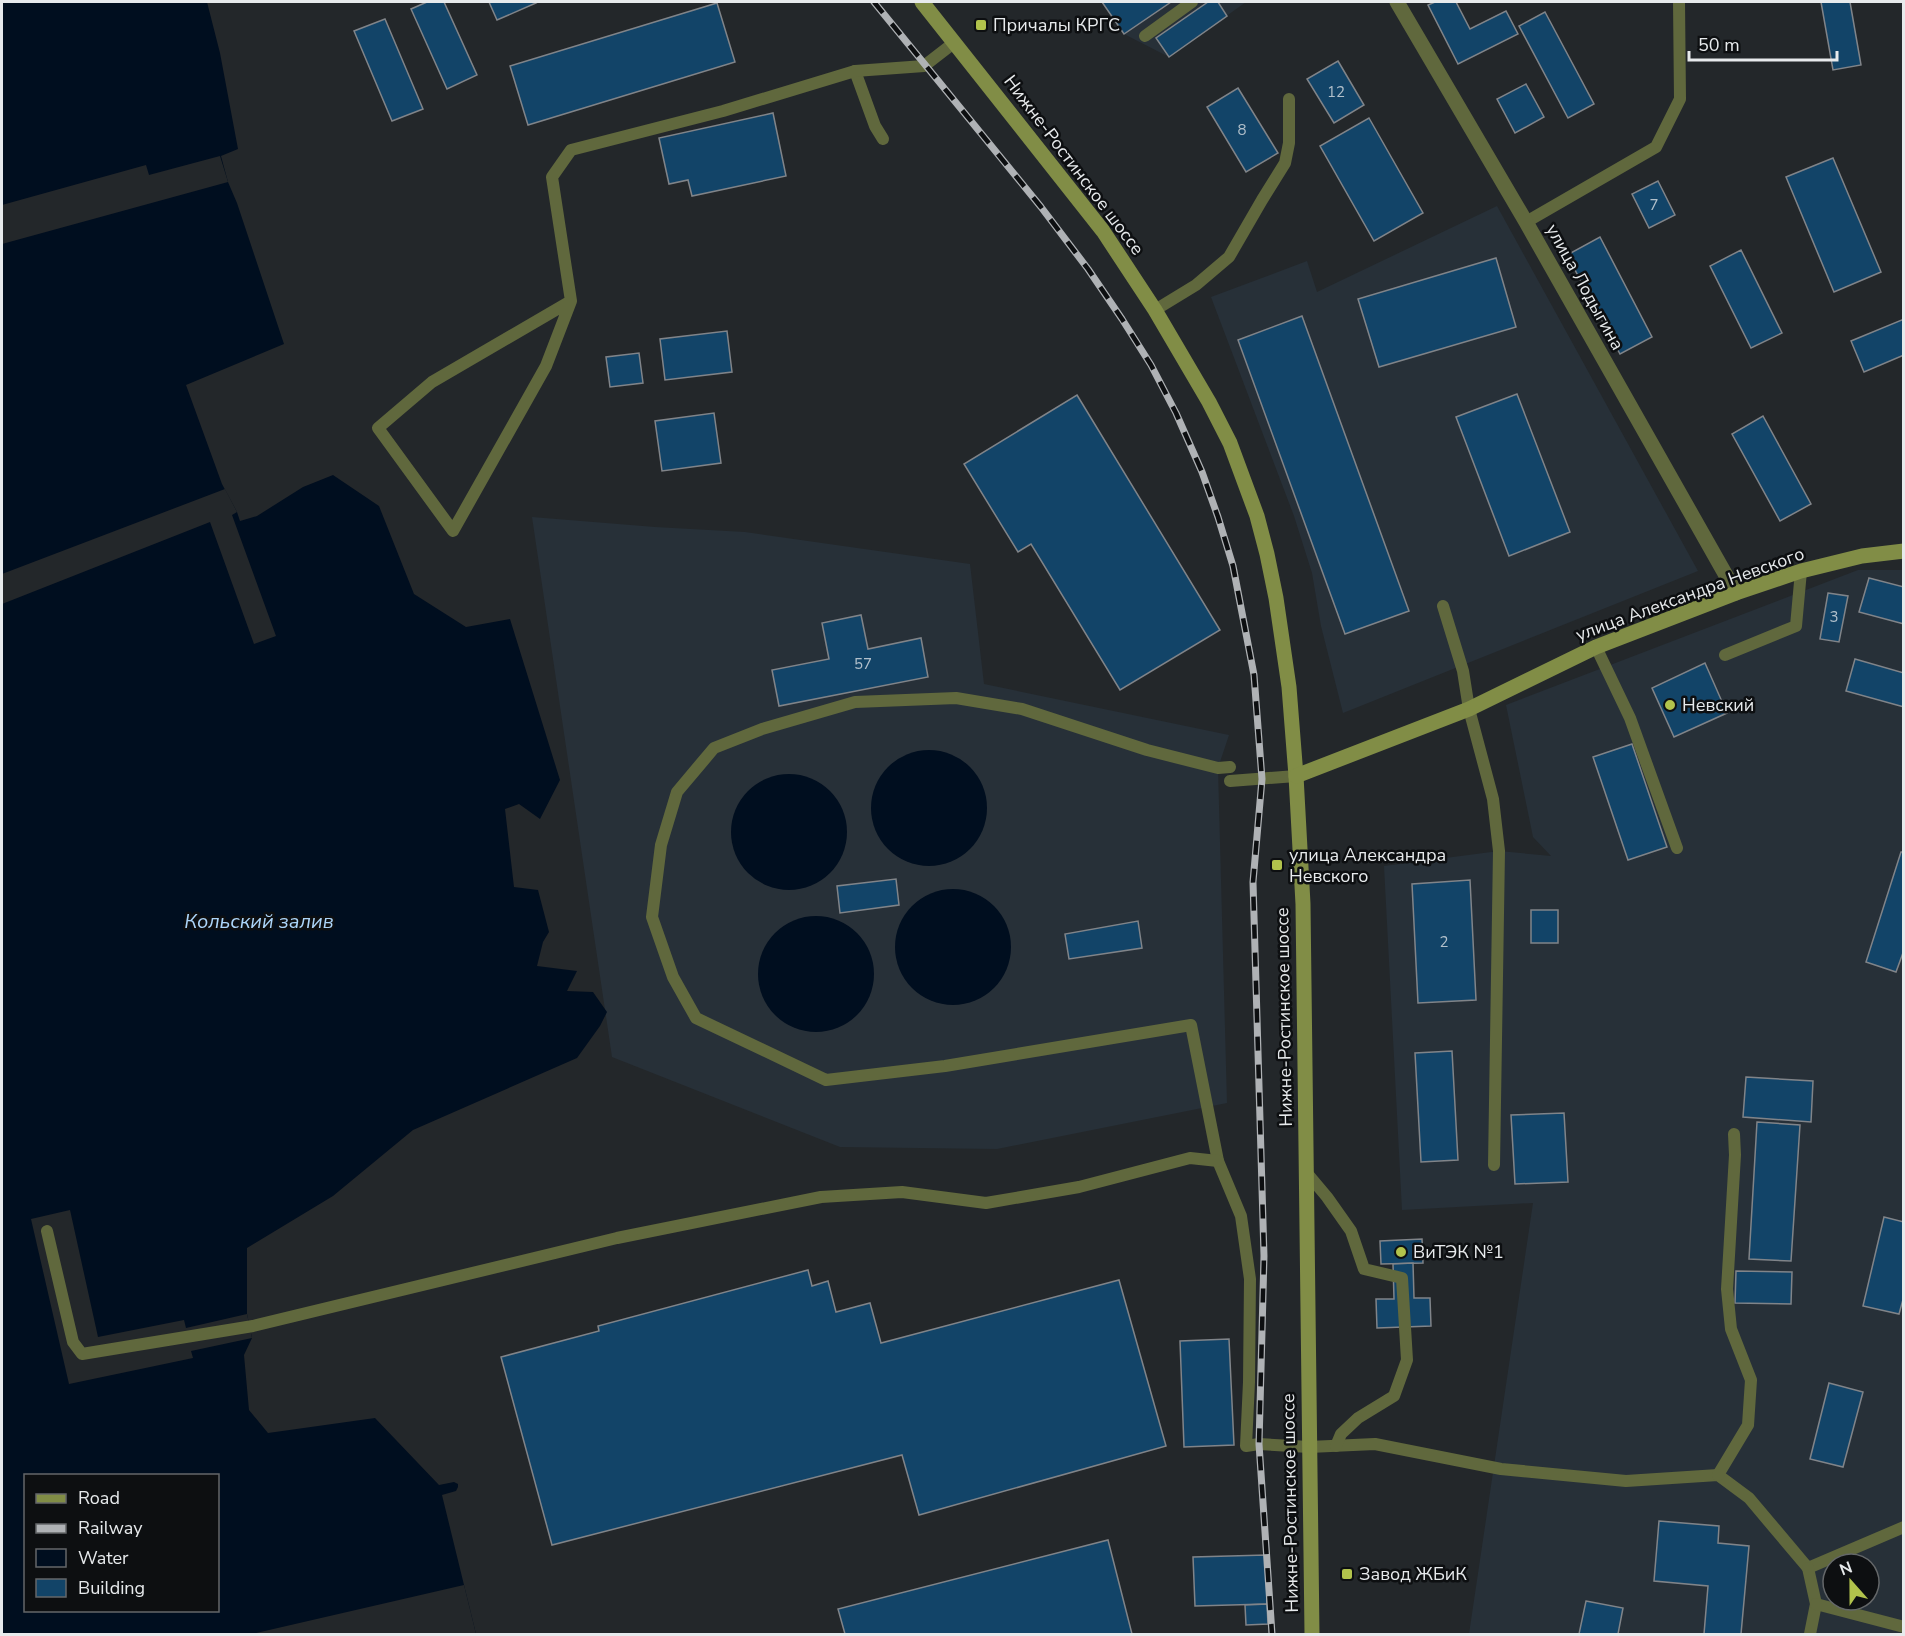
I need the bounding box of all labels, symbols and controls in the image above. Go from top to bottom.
place label: Причалы КРГС [993,13,1120,37]
marker: Причалы КРГС [974,18,988,32]
scale bar [1689,24,1838,62]
text: 50 m [1698,33,1740,57]
street label: Нижне-Ростинское шоссе [998,70,1150,260]
house number: 12 [1327,82,1345,102]
house number: 8 [1237,120,1247,140]
house number: 7 [1649,195,1659,215]
street label: улица Лодыгина [1540,220,1630,354]
street label: улица Александра Невского [1572,541,1808,647]
house number: 3 [1829,607,1839,627]
house number: 57 [854,654,872,674]
place label: Невский [1682,693,1754,717]
marker: Невский [1663,698,1677,712]
place label: улица Александра Невского [1289,843,1446,888]
marker: улица Александра Невского [1270,858,1284,872]
street label: Нижне-Ростинское шоссе [1270,907,1298,1127]
water label: Кольский залив [184,908,334,935]
house number: 2 [1439,932,1449,952]
place label: ВиТЭК №1 [1413,1240,1504,1264]
marker: ВиТЭК №1 [1394,1245,1408,1259]
street label: Нижне-Ростинское шоссе [1276,1393,1304,1613]
legend [24,1474,219,1612]
text: Road [78,1486,120,1510]
text: Railway [78,1516,143,1540]
text: Water [78,1546,129,1570]
north arrow [1821,1552,1881,1612]
text: N [1836,1557,1856,1581]
place label: Завод ЖБиК [1359,1562,1467,1586]
marker: Завод ЖБиК [1340,1567,1354,1581]
text: Building [78,1576,145,1600]

